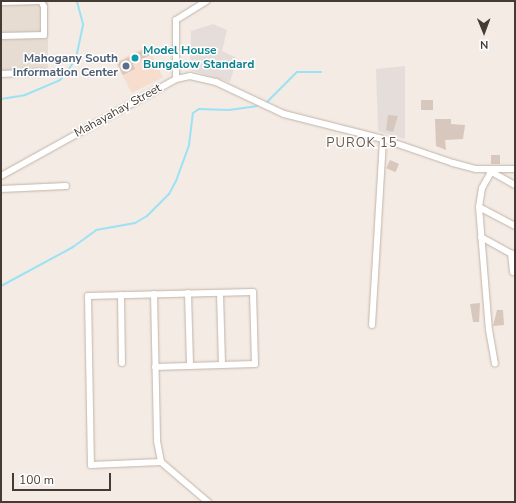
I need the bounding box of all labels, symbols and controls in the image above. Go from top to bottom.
north arrow [464,12,504,52]
text: N [480,37,488,52]
place label: Model House Bungalow Standard [143,44,254,72]
place label: Mahogany South Information Center [13,52,118,80]
marker: Model House Bungalow Standard [130,53,140,63]
marker: Mahogany South Information Center [121,61,131,71]
street label: Mahayahay Street [72,81,164,141]
district label: PUROK 15 [326,135,398,151]
scale bar [14,465,113,491]
text: 100 m [19,472,54,488]

